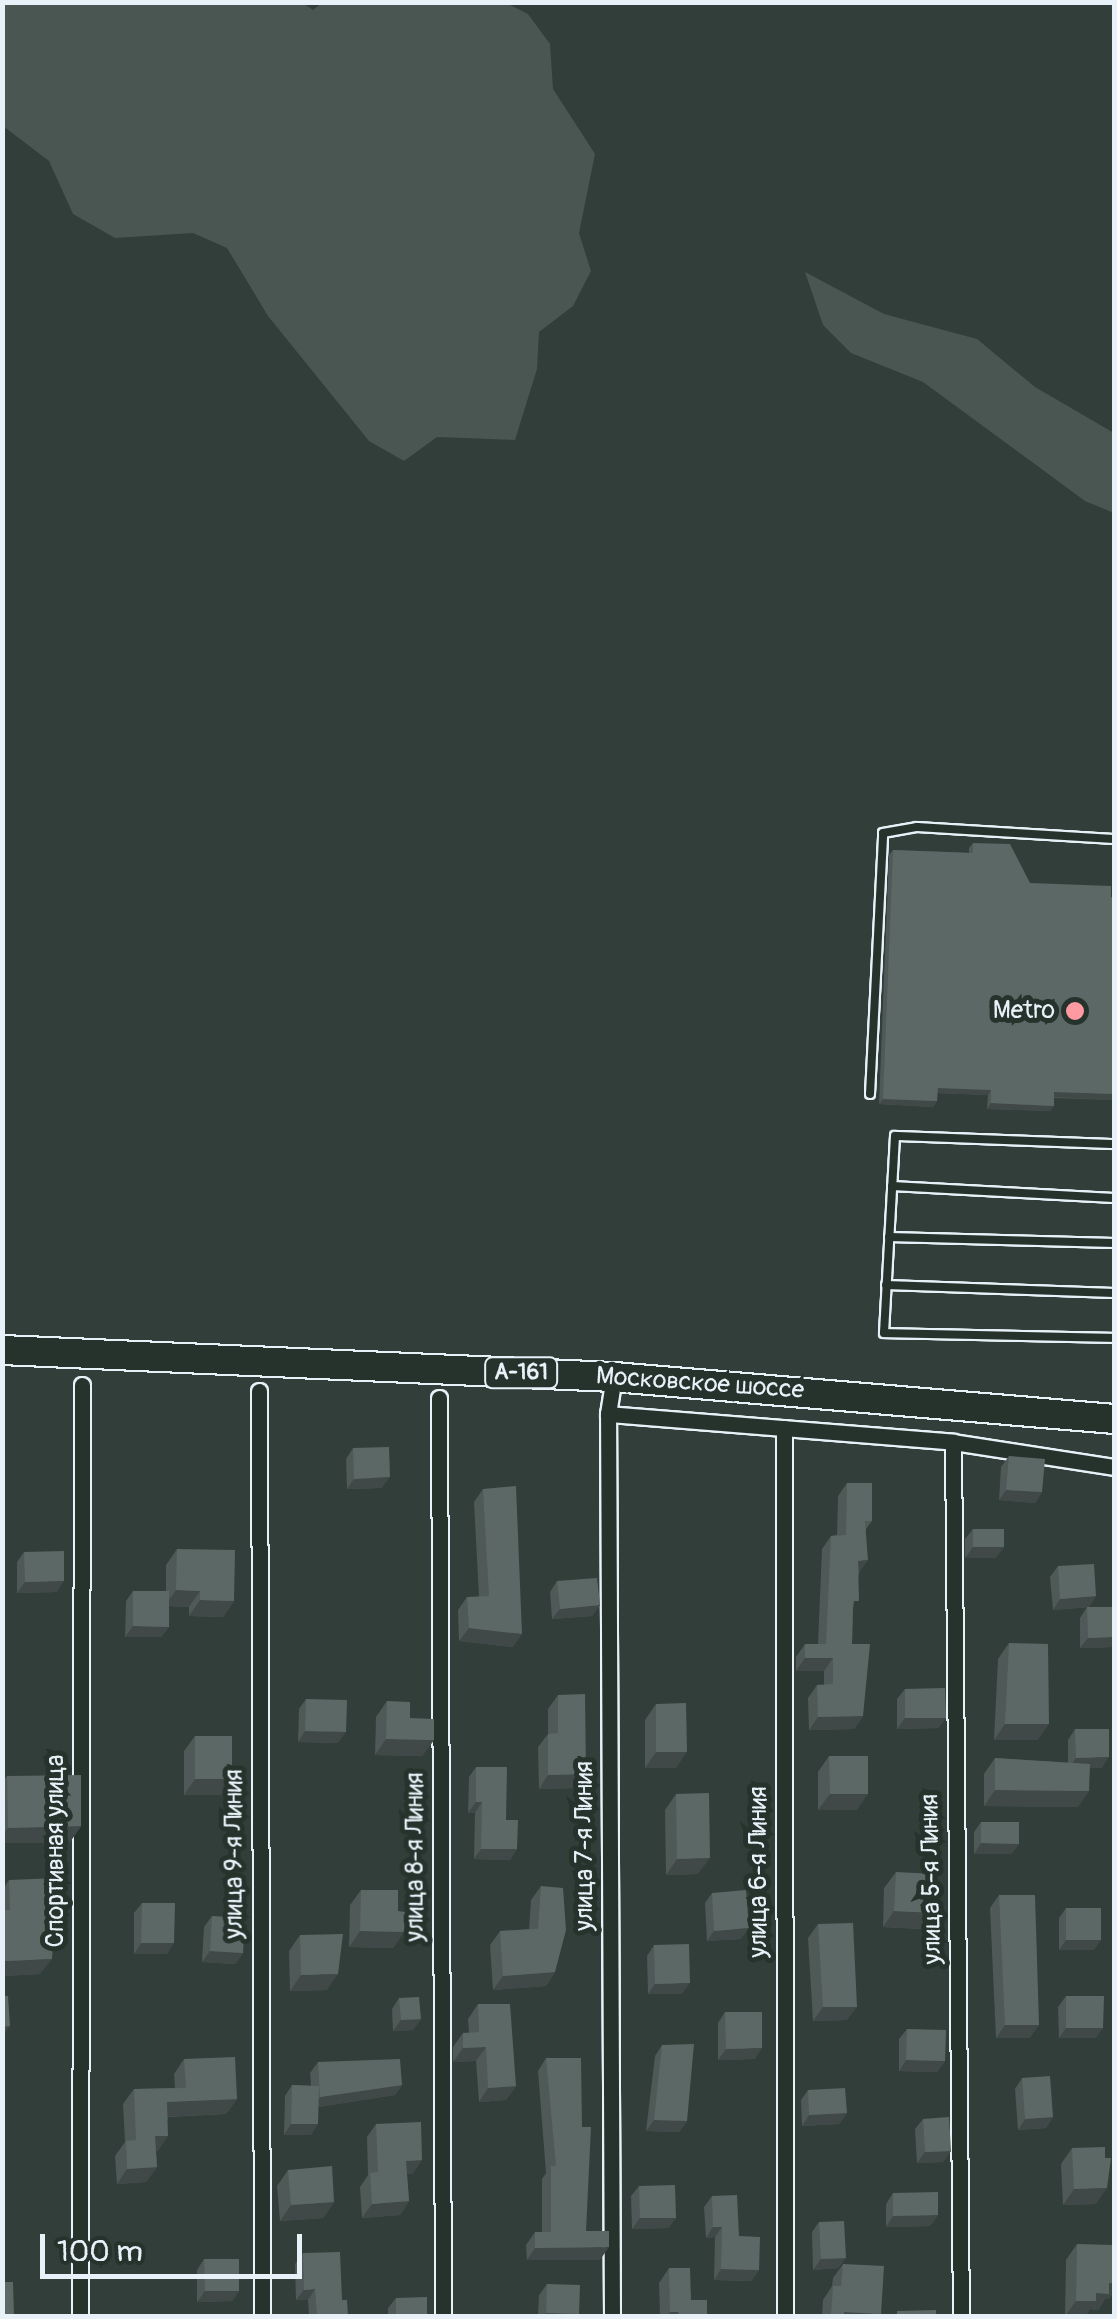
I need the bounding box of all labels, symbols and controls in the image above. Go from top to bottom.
place label: Metro [993,996,1055,1026]
marker: Metro [1064,1000,1086,1022]
road number: А-161 [484,1356,558,1390]
street label: Московское шоссе [595,1362,805,1406]
street label: Спортивная улица [41,1755,71,1947]
street label: улица 7-я Линия [570,1761,600,1931]
street label: улица 9-я Линия [220,1769,250,1939]
street label: улица 8-я Линия [401,1772,431,1942]
street label: улица 6-я Линия [744,1786,774,1958]
street label: улица 5-я Линия [916,1793,948,1965]
scale bar [45,2214,308,2276]
text: 100 m [57,2233,143,2270]

